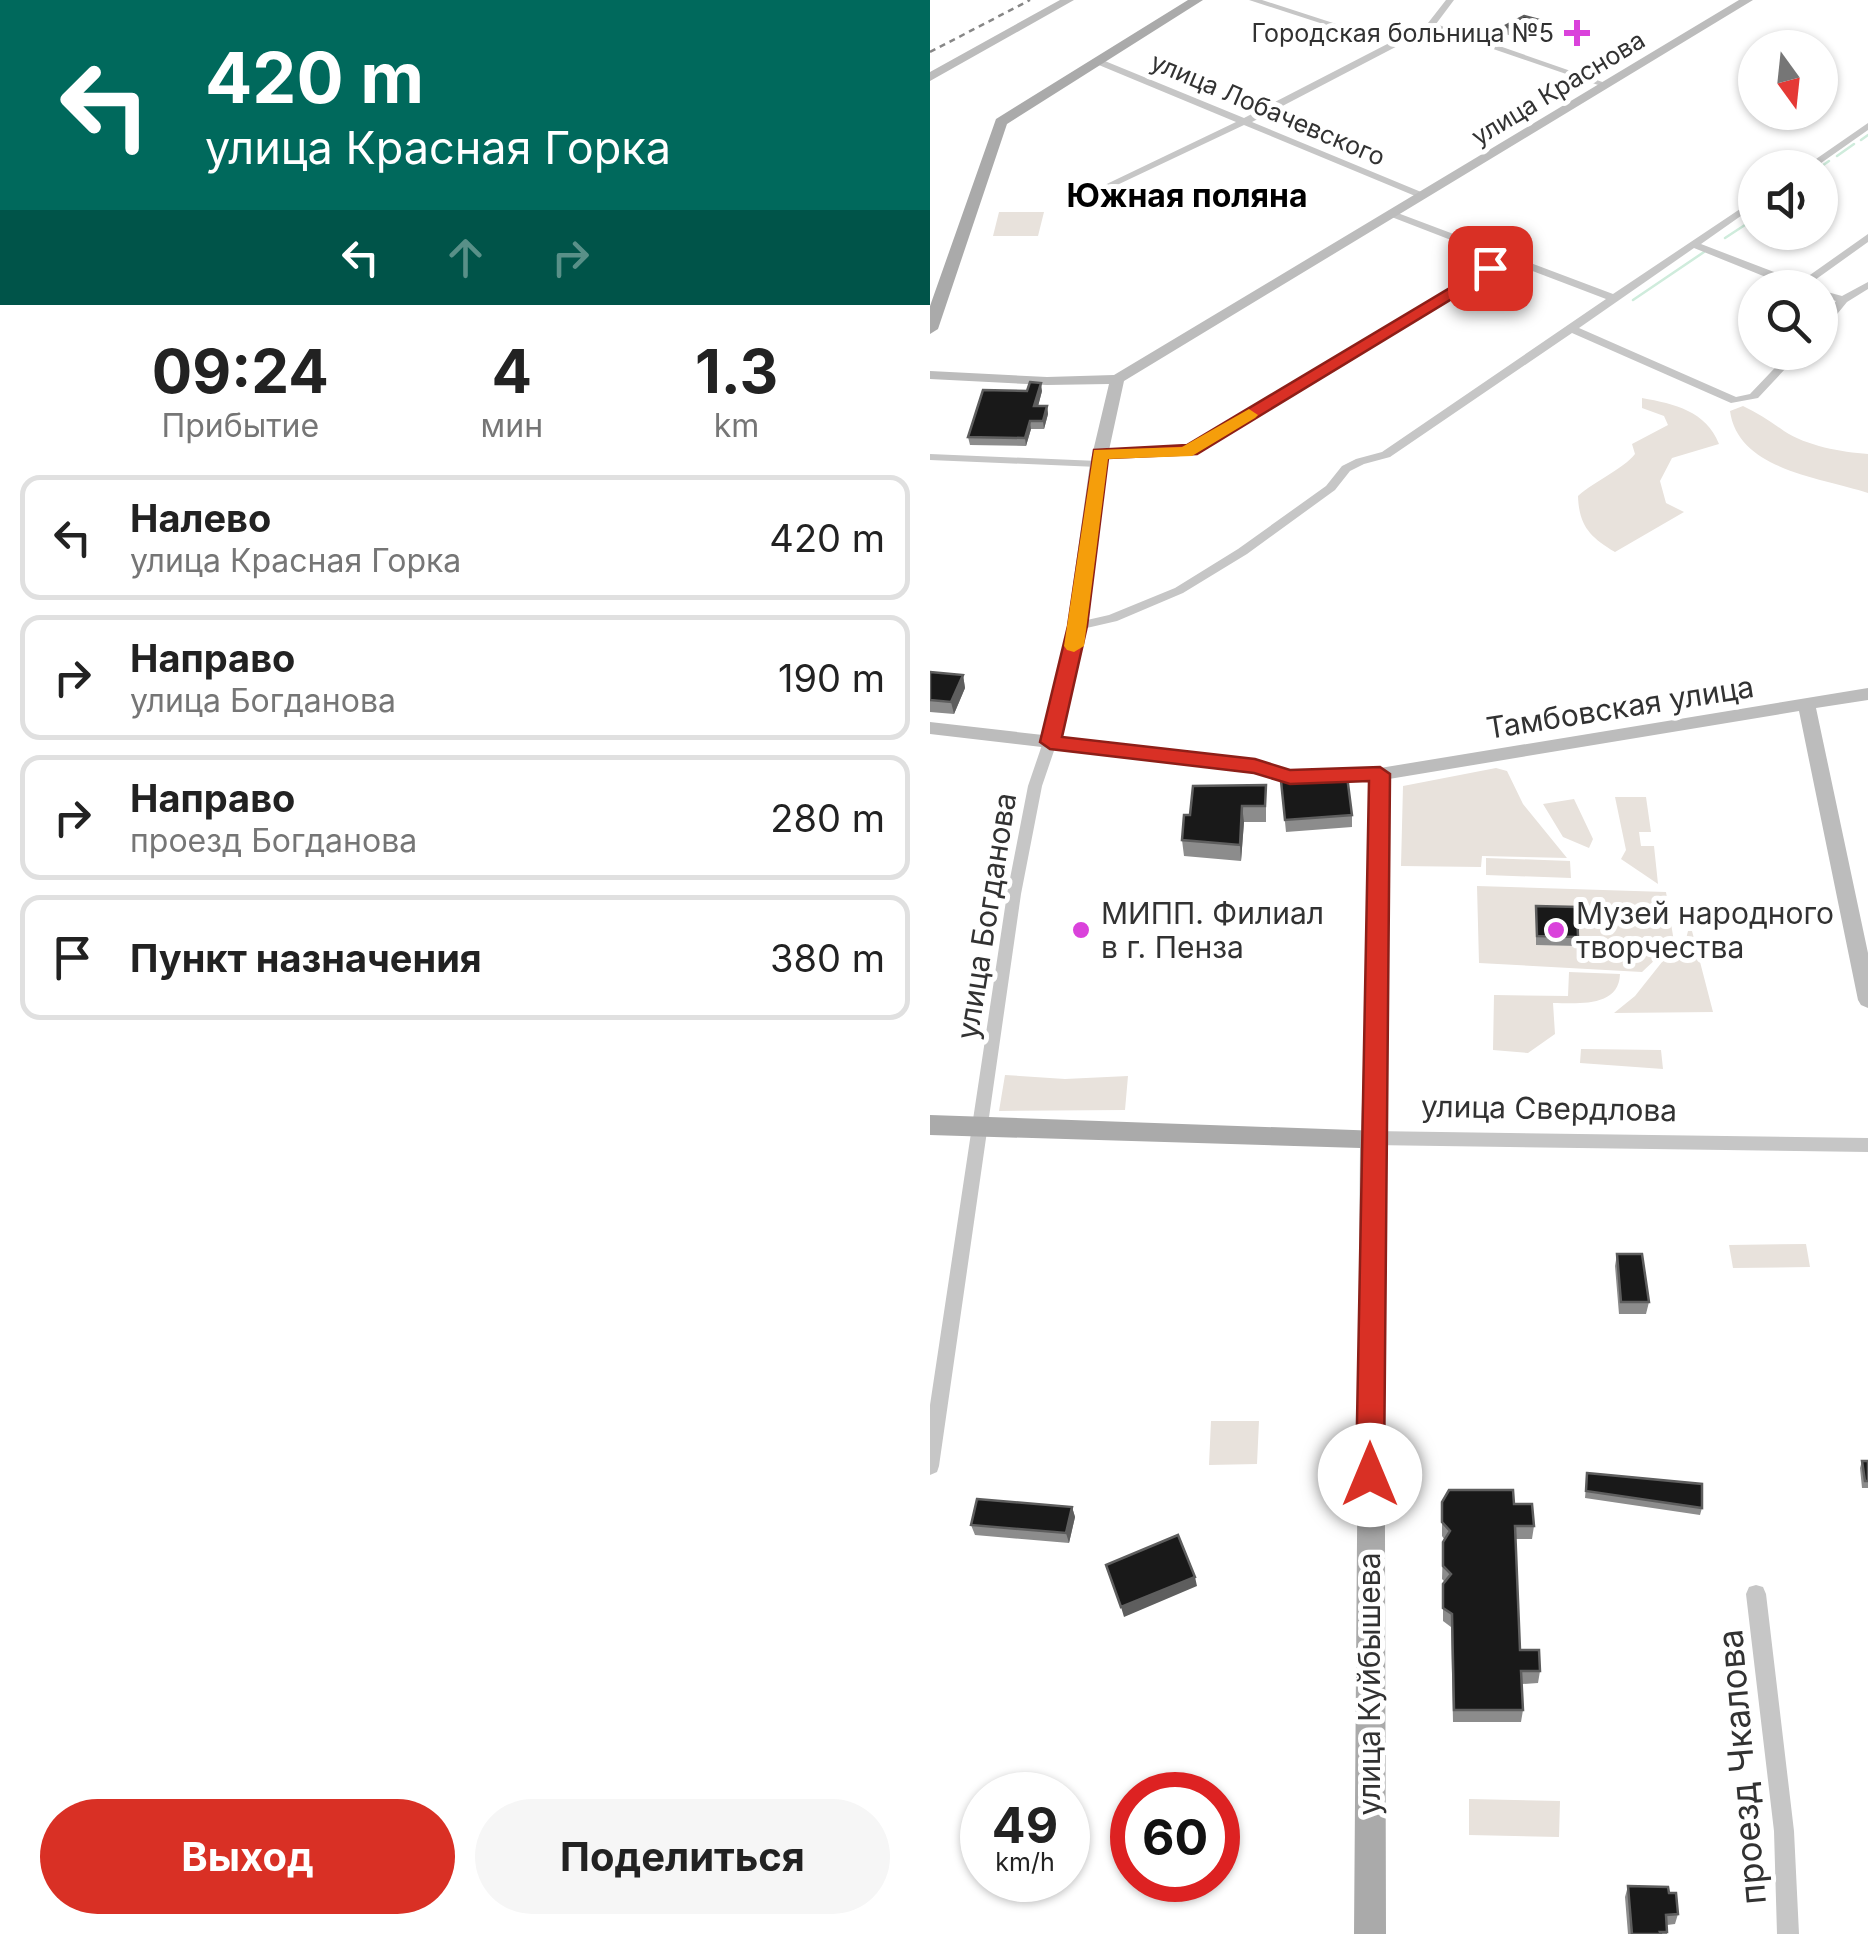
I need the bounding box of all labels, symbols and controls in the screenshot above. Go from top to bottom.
place label: Городская больница №5 [1252,18,1554,48]
marker: Городская больница №5 [1564,20,1590,46]
street label: улица Краснова [1466,24,1650,152]
north arrow [1738,30,1838,130]
map controls [1738,30,1838,370]
text: 420 m [205,35,424,120]
icon: left [40,40,170,170]
street label: улица Лобачевского [1146,46,1390,172]
text: улица Красная Горка [205,120,671,175]
button: sound [1738,150,1838,250]
district label: Южная поляна [1066,176,1308,215]
pin [1448,226,1533,311]
icon: left [333,230,388,285]
icon: ahead [438,230,493,285]
icon: right [543,230,598,285]
icon: arrive [1463,241,1518,296]
button: search [1738,270,1838,370]
text: 09:24 [152,335,329,407]
text: 4 [492,335,532,407]
text: 1.3 [695,335,778,407]
text: Прибытие [161,406,319,445]
text: мин [481,406,543,445]
text: km [714,406,759,445]
text: Налево [130,495,271,541]
icon: left [45,510,100,565]
text: 420 m [769,515,885,561]
text: улица Красная Горка [130,541,461,580]
text: Направо [130,635,295,681]
icon: right [45,650,100,705]
text: 190 m [778,655,885,701]
street label: Тамбовская улица [1484,668,1756,746]
text: улица Богданова [130,681,396,720]
text: Направо [130,775,295,821]
icon: right [45,790,100,845]
street label: улица Богданова [949,790,1023,1042]
text: 280 m [770,795,885,841]
text: проезд Богданова [130,821,417,860]
place label: МИПП. Филиал в г. Пенза [1101,895,1324,965]
place label: Музей народного творчества [1576,895,1834,965]
marker: МИПП. Филиал в г. Пенза [1070,919,1092,941]
marker: Музей народного творчества [1545,919,1567,941]
icon: arrive [45,930,100,985]
text: Пункт назначения [130,935,482,981]
text: 380 m [770,935,885,981]
street label: улица Свердлова [1421,1088,1677,1128]
position arrow [1318,1423,1422,1527]
street label: улица Куйбышева [1351,1552,1387,1816]
street label: проезд Чкалова [1708,1628,1774,1906]
speed limit sign: 60 [1110,1772,1240,1902]
text: 49 [992,1795,1058,1855]
button: Выход [40,1799,455,1914]
button: Поделиться [475,1799,890,1914]
text: km/h [995,1847,1055,1877]

